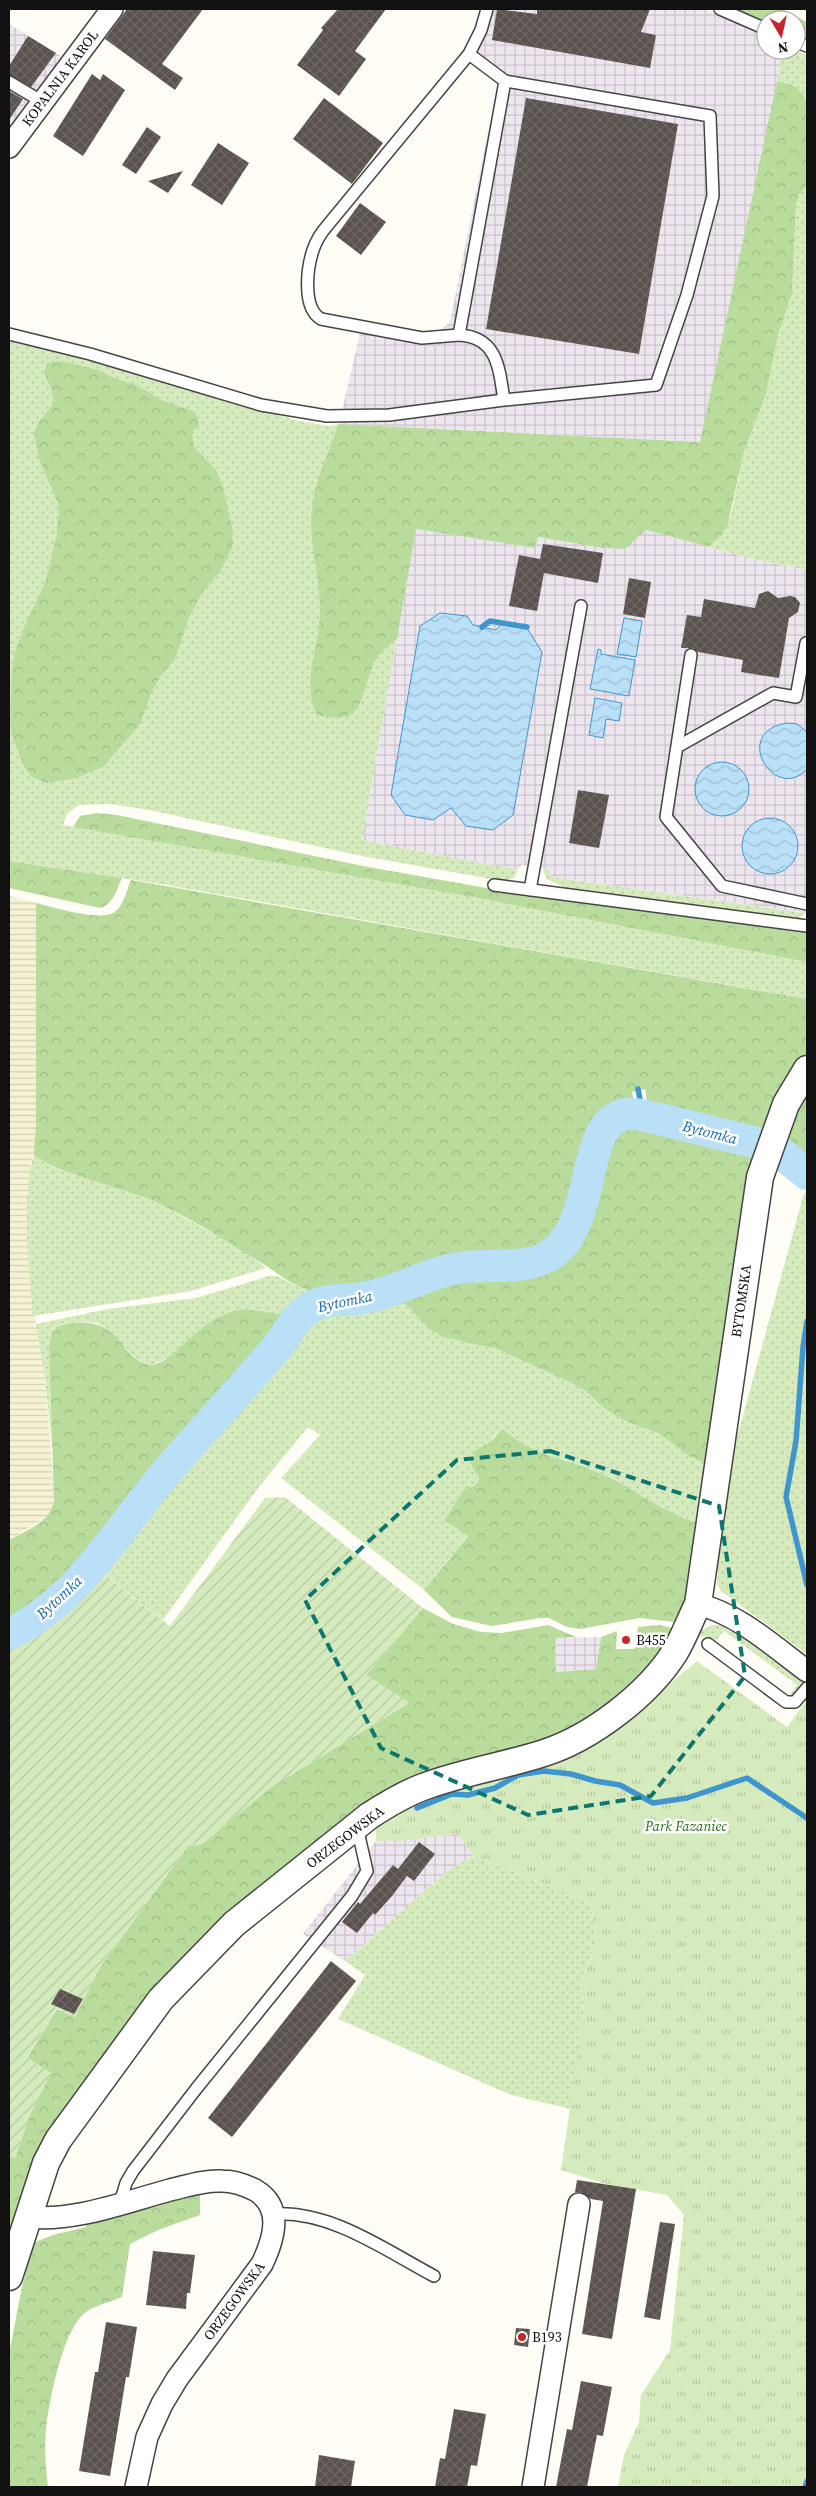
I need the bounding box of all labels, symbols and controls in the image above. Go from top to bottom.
north arrow [756,10,806,60]
street label: KOPALNIA KAROL [17,25,103,131]
text: N [776,37,790,59]
water label: Bytomka [680,1115,740,1149]
street label: BYTOMSKA [726,1263,756,1339]
water label: Bytomka [315,1285,374,1317]
water label: Bytomka [31,1570,87,1624]
place label: B455 [636,1630,666,1650]
marker: B455 [620,1634,632,1646]
street label: ORZEGOWSKA [302,1801,389,1873]
park label: Park Fazaniec [644,1816,727,1836]
street label: ORZEGOWSKA [199,2257,270,2345]
place label: B193 [532,2327,562,2347]
marker: B193 [516,2331,528,2343]

